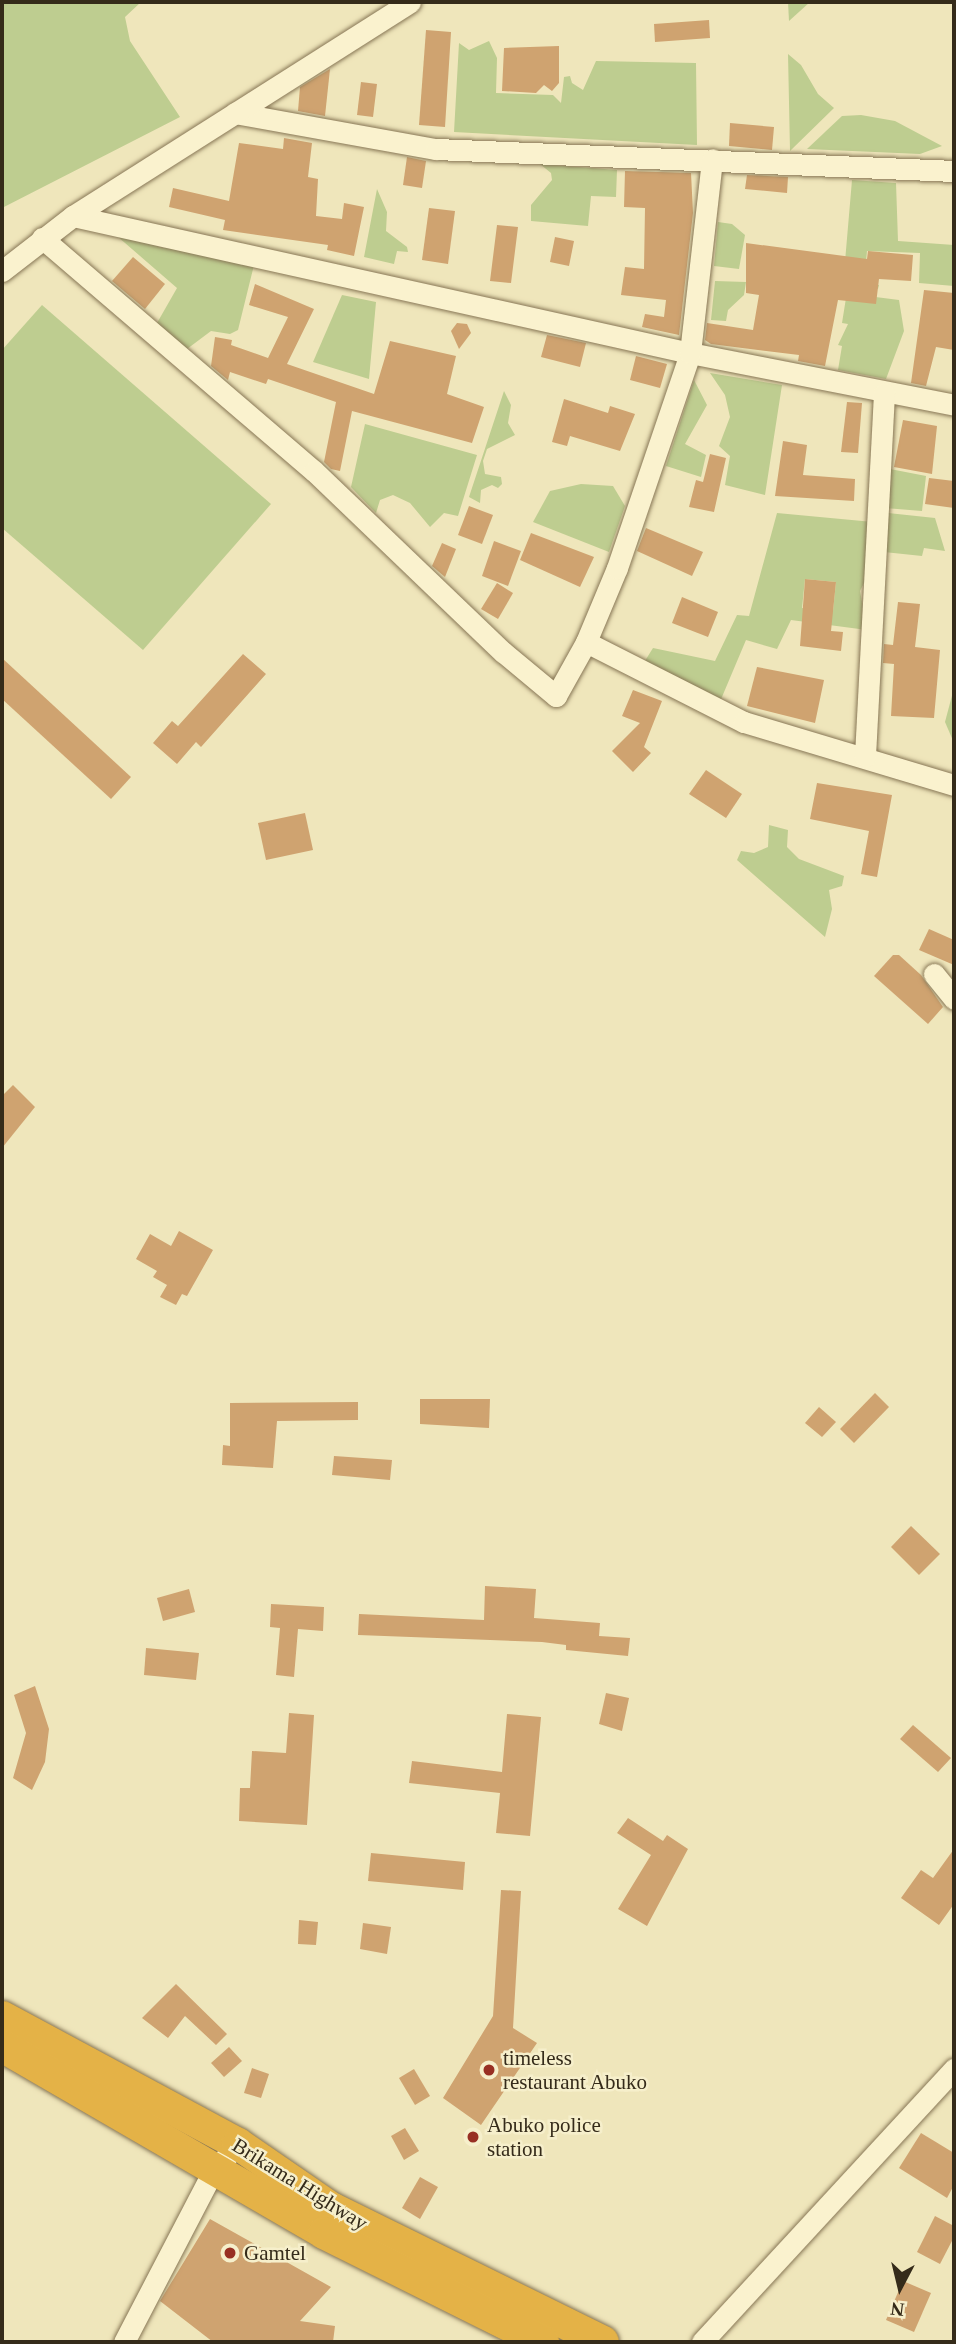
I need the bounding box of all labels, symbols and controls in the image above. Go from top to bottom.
place label: timeless restaurant Abuko [503,2045,648,2095]
marker: timeless restaurant Abuko [481,2062,497,2078]
place label: Abuko police station [487,2112,601,2162]
marker: Abuko police station [465,2129,481,2145]
street label: Brikama Highway [228,2132,372,2236]
place label: Gamtel [244,2240,306,2266]
marker: Gamtel [222,2245,238,2261]
north arrow [865,2253,935,2323]
text: N [889,2298,905,2321]

